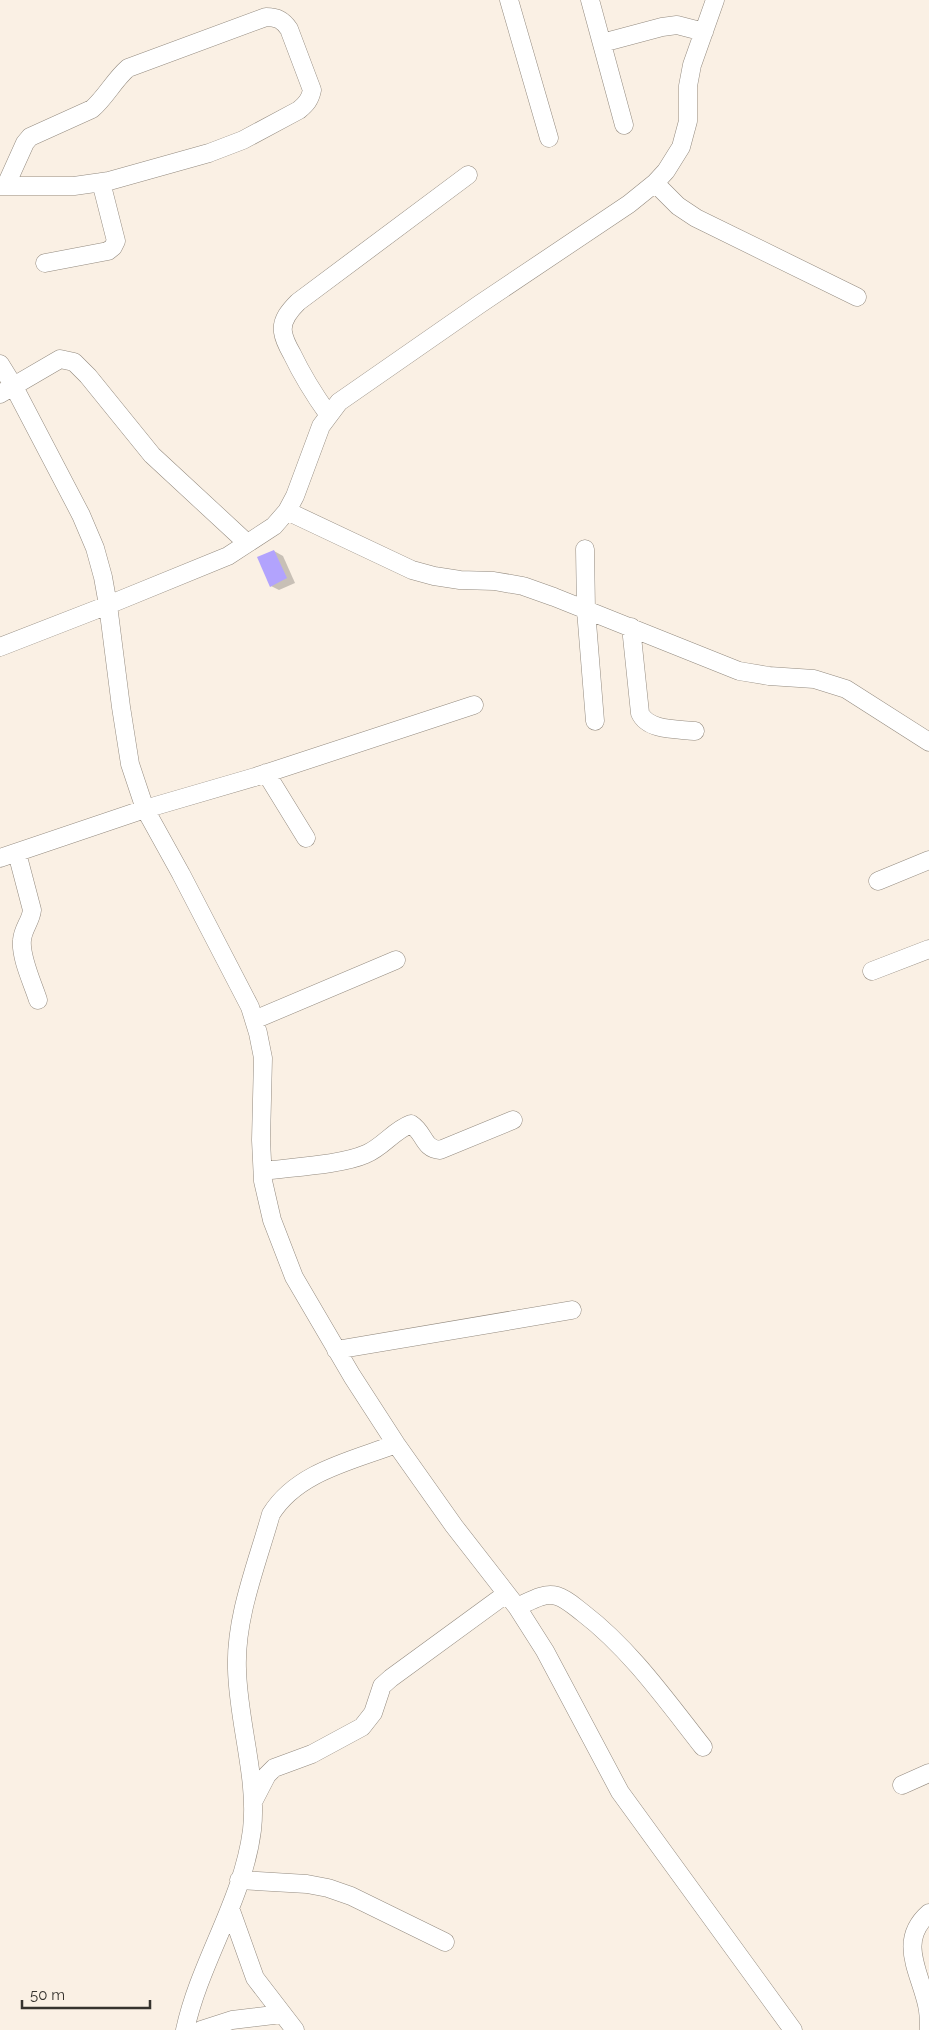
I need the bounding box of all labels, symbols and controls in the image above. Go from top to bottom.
scale bar [22,1978,150,2010]
text: 50 m [30,1986,65,2004]

